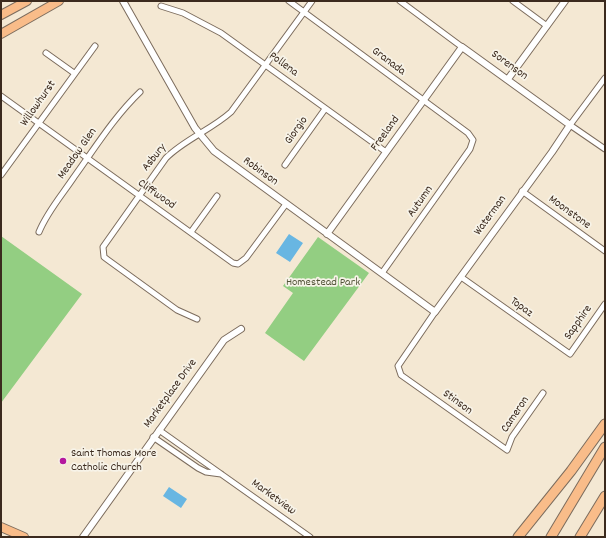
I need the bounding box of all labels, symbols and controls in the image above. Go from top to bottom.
street label: Granada [368,45,408,79]
street label: Sorenson [488,48,530,84]
street label: Pollena [265,49,301,81]
street label: Willowhurst [18,78,60,130]
street label: Giorgio [282,114,312,148]
street label: Freeland [368,114,404,154]
street label: Meadow Glen [55,126,101,182]
street label: Asbury [140,141,170,175]
street label: Robinson [240,154,280,190]
street label: Cliffwood [134,177,178,213]
street label: Autumn [405,183,437,221]
street label: Waterman [472,193,510,239]
street label: Moonstone [545,193,593,233]
park label: Homestead Park [286,276,360,290]
street label: Topaz [507,295,535,321]
street label: Sapphire [562,303,596,343]
street label: Marketplace Drive [141,357,201,431]
street label: Stinson [439,387,475,419]
street label: Cameron [499,394,533,436]
place label: Saint Thomas More Catholic Church [71,447,156,475]
marker: Saint Thomas More Catholic Church [58,456,68,466]
street label: Marketview [248,477,298,519]

